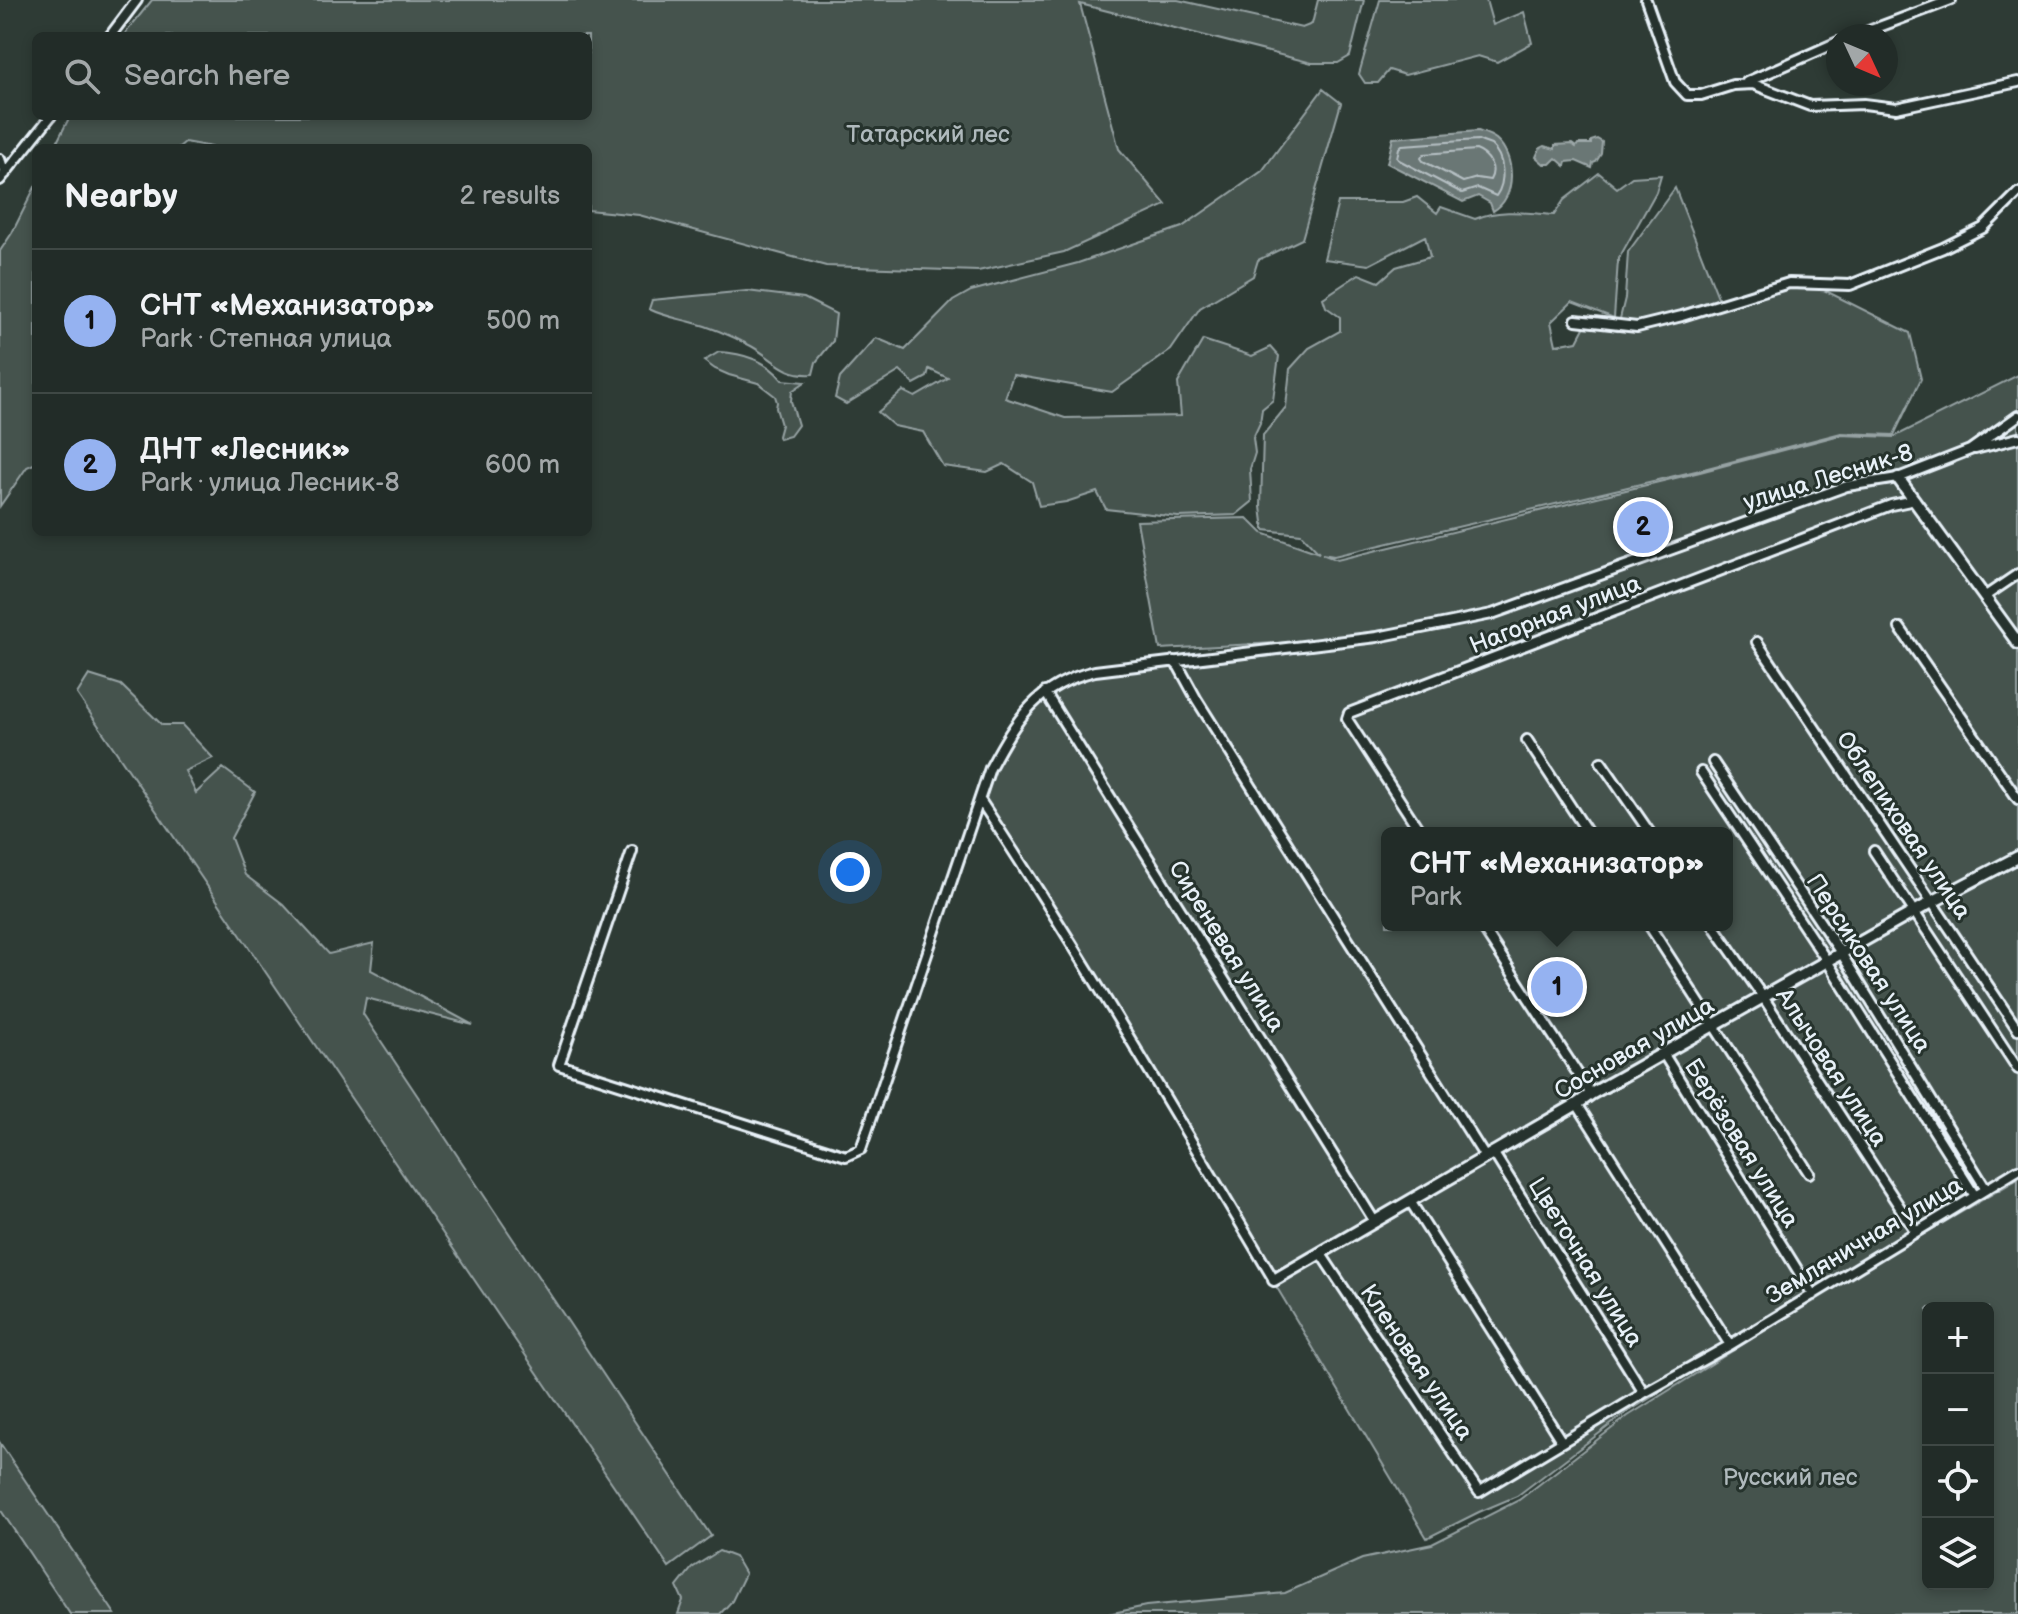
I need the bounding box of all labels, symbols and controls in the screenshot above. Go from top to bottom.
north arrow [1826,24,1898,96]
search box [32,32,592,120]
icon: search [60,54,104,98]
text: Search here [124,58,290,94]
park label: Татарский лес [846,120,1010,149]
text: Nearby [64,176,178,217]
text: 2 results [460,181,560,212]
text: СНТ «Механизатор» [140,288,435,324]
text: 1 [85,306,95,337]
text: 500 m [486,306,560,337]
text: Park · Степная улица [140,324,392,355]
text: ДНТ «Лесник» [140,432,351,468]
street label: улица Лесник-8 [1740,438,1916,517]
text: 2 [82,450,98,481]
text: 600 m [485,450,560,481]
text: Park · улица Лесник-8 [140,468,400,499]
pin: 2 [1617,497,1669,557]
street label: Нагорная улица [1466,569,1645,660]
street label: Облепиховая улица [1830,726,1977,925]
popup [1381,827,1733,931]
text: СНТ «Механизатор» [1409,846,1705,882]
your location [830,852,870,892]
street label: Сиреневая улица [1162,855,1291,1037]
street label: Персиковая улица [1800,868,1937,1058]
text: Park [1409,882,1462,913]
pin: 1 [1531,957,1583,1017]
street label: Алычовая улица [1769,982,1894,1152]
street label: Сосновая улица [1549,991,1719,1106]
street label: Берёзовая улица [1678,1053,1805,1233]
street label: Земляничная улица [1761,1170,1968,1310]
street label: Цветочная улица [1522,1172,1649,1352]
street label: Кленовая улица [1354,1279,1479,1446]
map controls [1922,1302,1994,1590]
button: + [1922,1302,1994,1374]
button: − [1922,1374,1994,1446]
button: locate [1922,1446,1994,1518]
park label: Русский лес [1723,1463,1858,1492]
button: layers [1922,1518,1994,1590]

